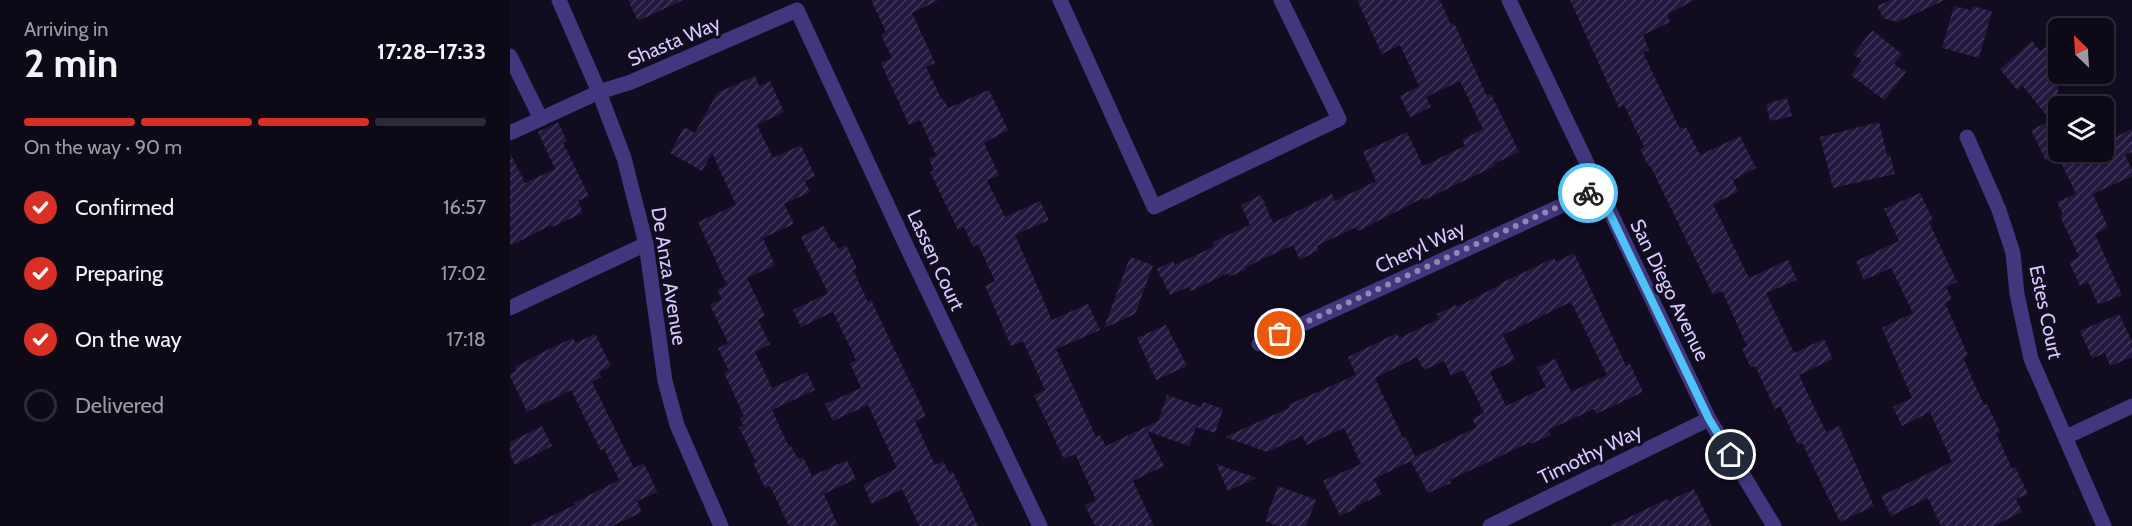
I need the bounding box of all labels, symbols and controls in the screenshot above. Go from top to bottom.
street label: Shasta Way [624,11,724,71]
text: Arriving in [24,17,108,41]
north arrow [2048,18,2114,84]
map controls [2048,18,2114,162]
text: 17:28–17:33 [377,38,486,65]
text: 2 min [24,39,118,87]
button: layers [2048,96,2114,162]
text: On the way · 90 m [24,135,182,159]
courier [1558,163,1618,223]
icon: bike [1572,177,1605,210]
icon: check [24,191,57,224]
text: Confirmed [75,194,174,221]
text: 16:57 [443,195,486,219]
street label: De Anza Avenue [646,205,692,347]
street label: Lassen Court [902,206,970,315]
street label: San Diego Avenue [1625,215,1715,365]
street label: Cheryl Way [1371,216,1469,278]
icon: check [24,257,57,290]
text: Preparing [75,260,163,287]
text: 17:02 [441,261,486,285]
street label: Estes Court [2024,263,2068,361]
pin [1254,308,1305,359]
icon: bag [1263,317,1296,350]
icon: check [24,323,57,356]
text: On the way [75,326,182,353]
text: 17:18 [447,327,486,351]
text: Delivered [75,392,164,419]
street label: Timothy Way [1534,419,1646,489]
pin [1705,429,1756,480]
icon: home [1714,438,1747,471]

